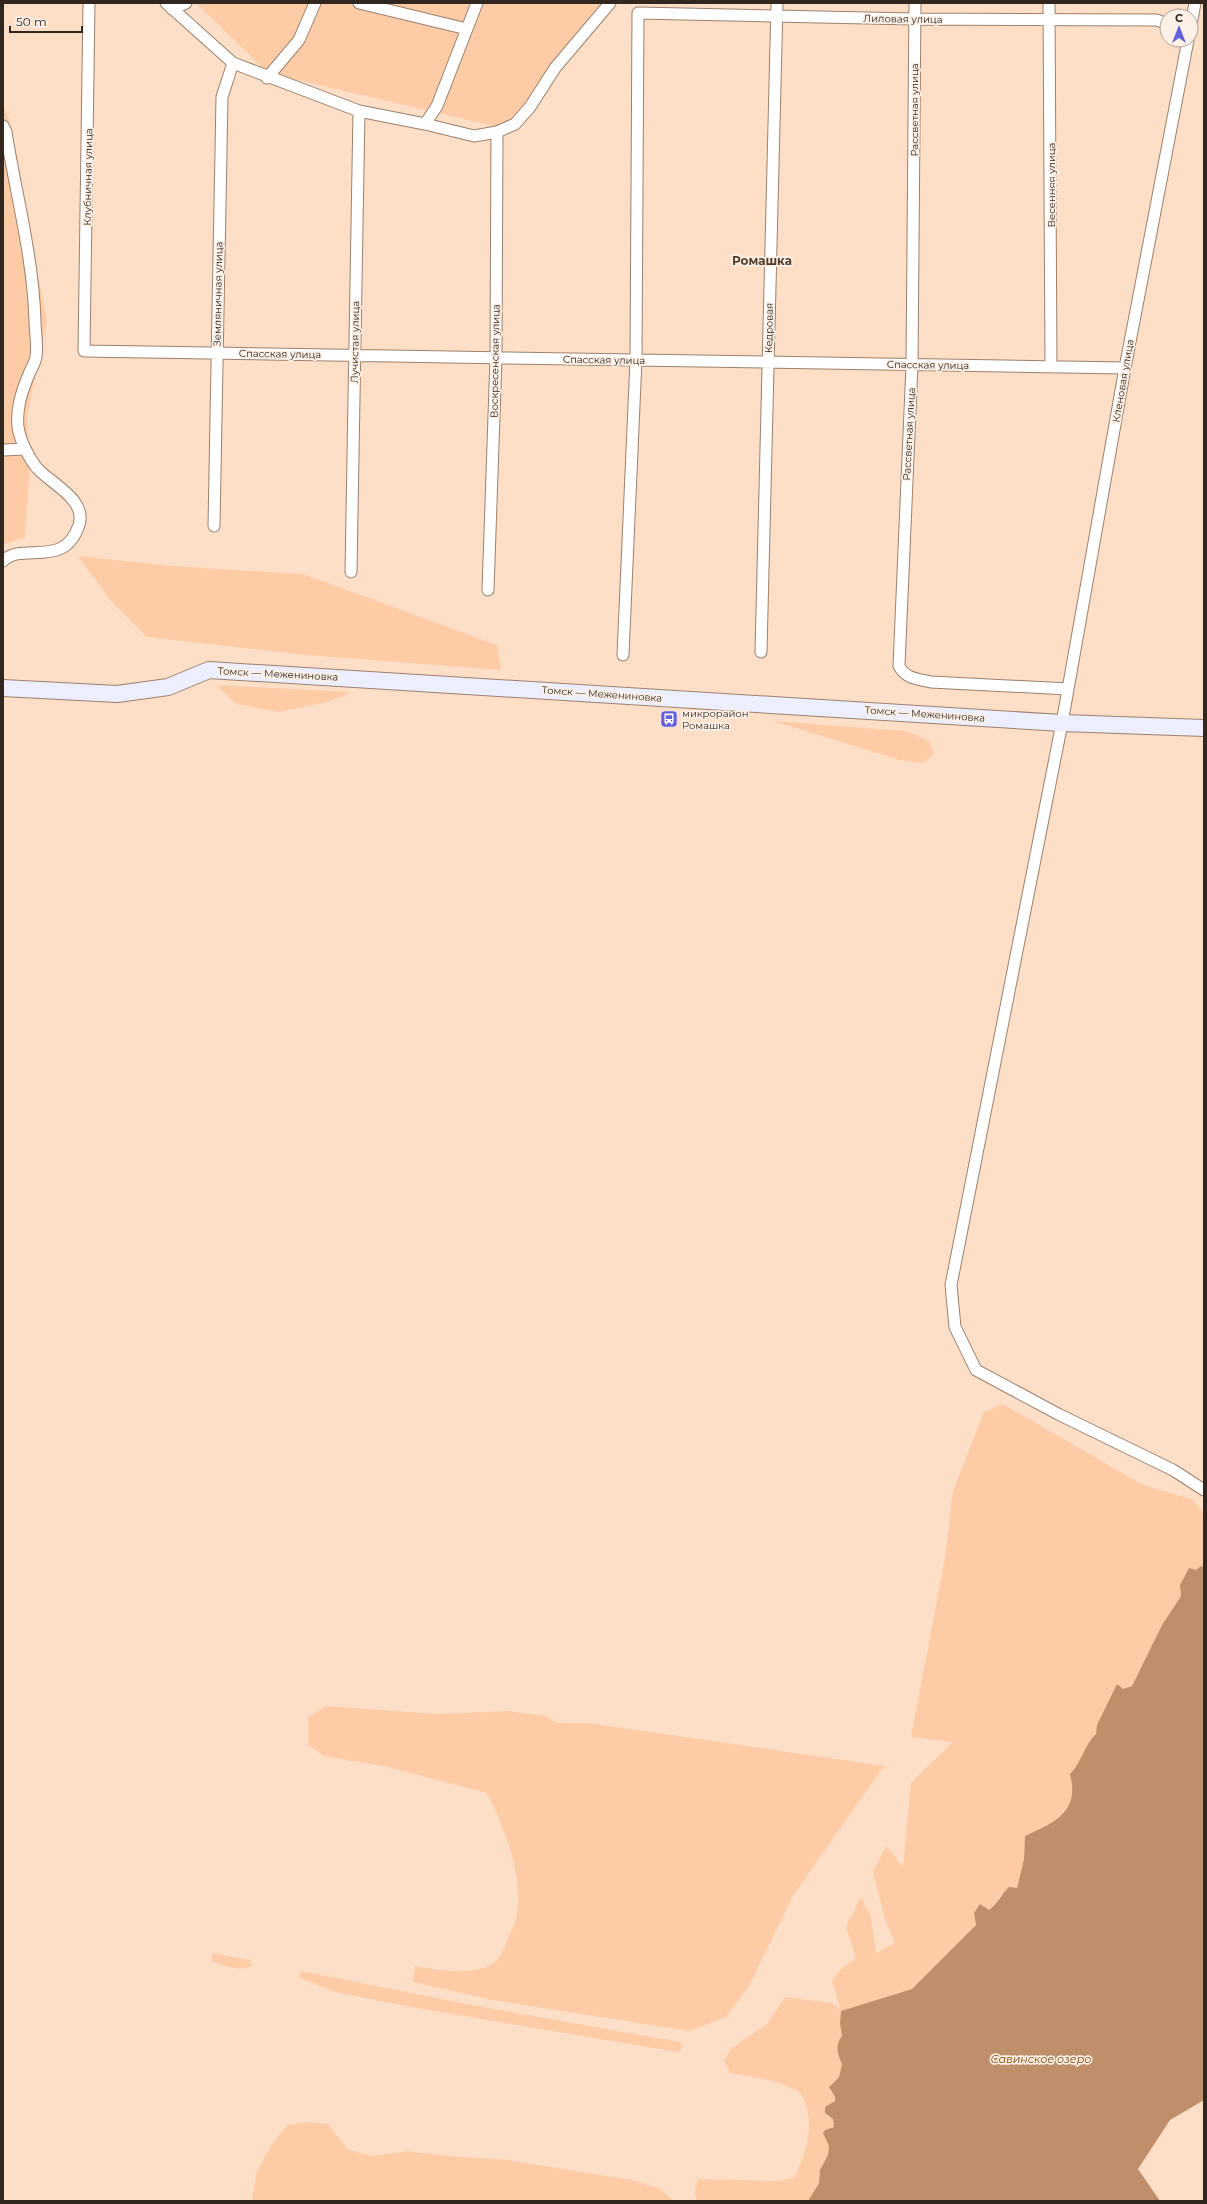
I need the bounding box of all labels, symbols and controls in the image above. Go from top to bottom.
scale bar [10,8,82,34]
north arrow [1159,8,1199,48]
text: С [1175,11,1183,25]
street label: Лиловая улица [863,12,943,26]
text: 50 m [16,14,47,29]
street label: Рассветная улица [908,63,921,157]
street label: Клубничная улица [81,128,95,226]
street label: Весенняя улица [1045,143,1058,227]
street label: Земляничная улица [211,242,225,346]
district label: Ромашка [732,253,792,268]
street label: Лучистая улица [348,301,362,383]
street label: Кедровая [762,303,776,353]
street label: Воскресенская улица [488,304,502,418]
street label: Кленовая улица [1109,338,1137,424]
street label: Спасская улица [239,347,321,361]
street label: Спасская улица [563,353,645,367]
street label: Спасская улица [887,358,969,372]
street label: Рассветная улица [900,387,918,481]
street label: Томск — Межениновка [217,664,339,684]
street label: Томск — Межениновка [541,683,663,705]
street label: Томск — Межениновка [864,703,986,725]
place label: микрорайон Ромашка [682,707,748,732]
bus stop icon: микрорайон Ромашка [659,709,679,729]
water label: Савинское озеро [991,2052,1091,2066]

